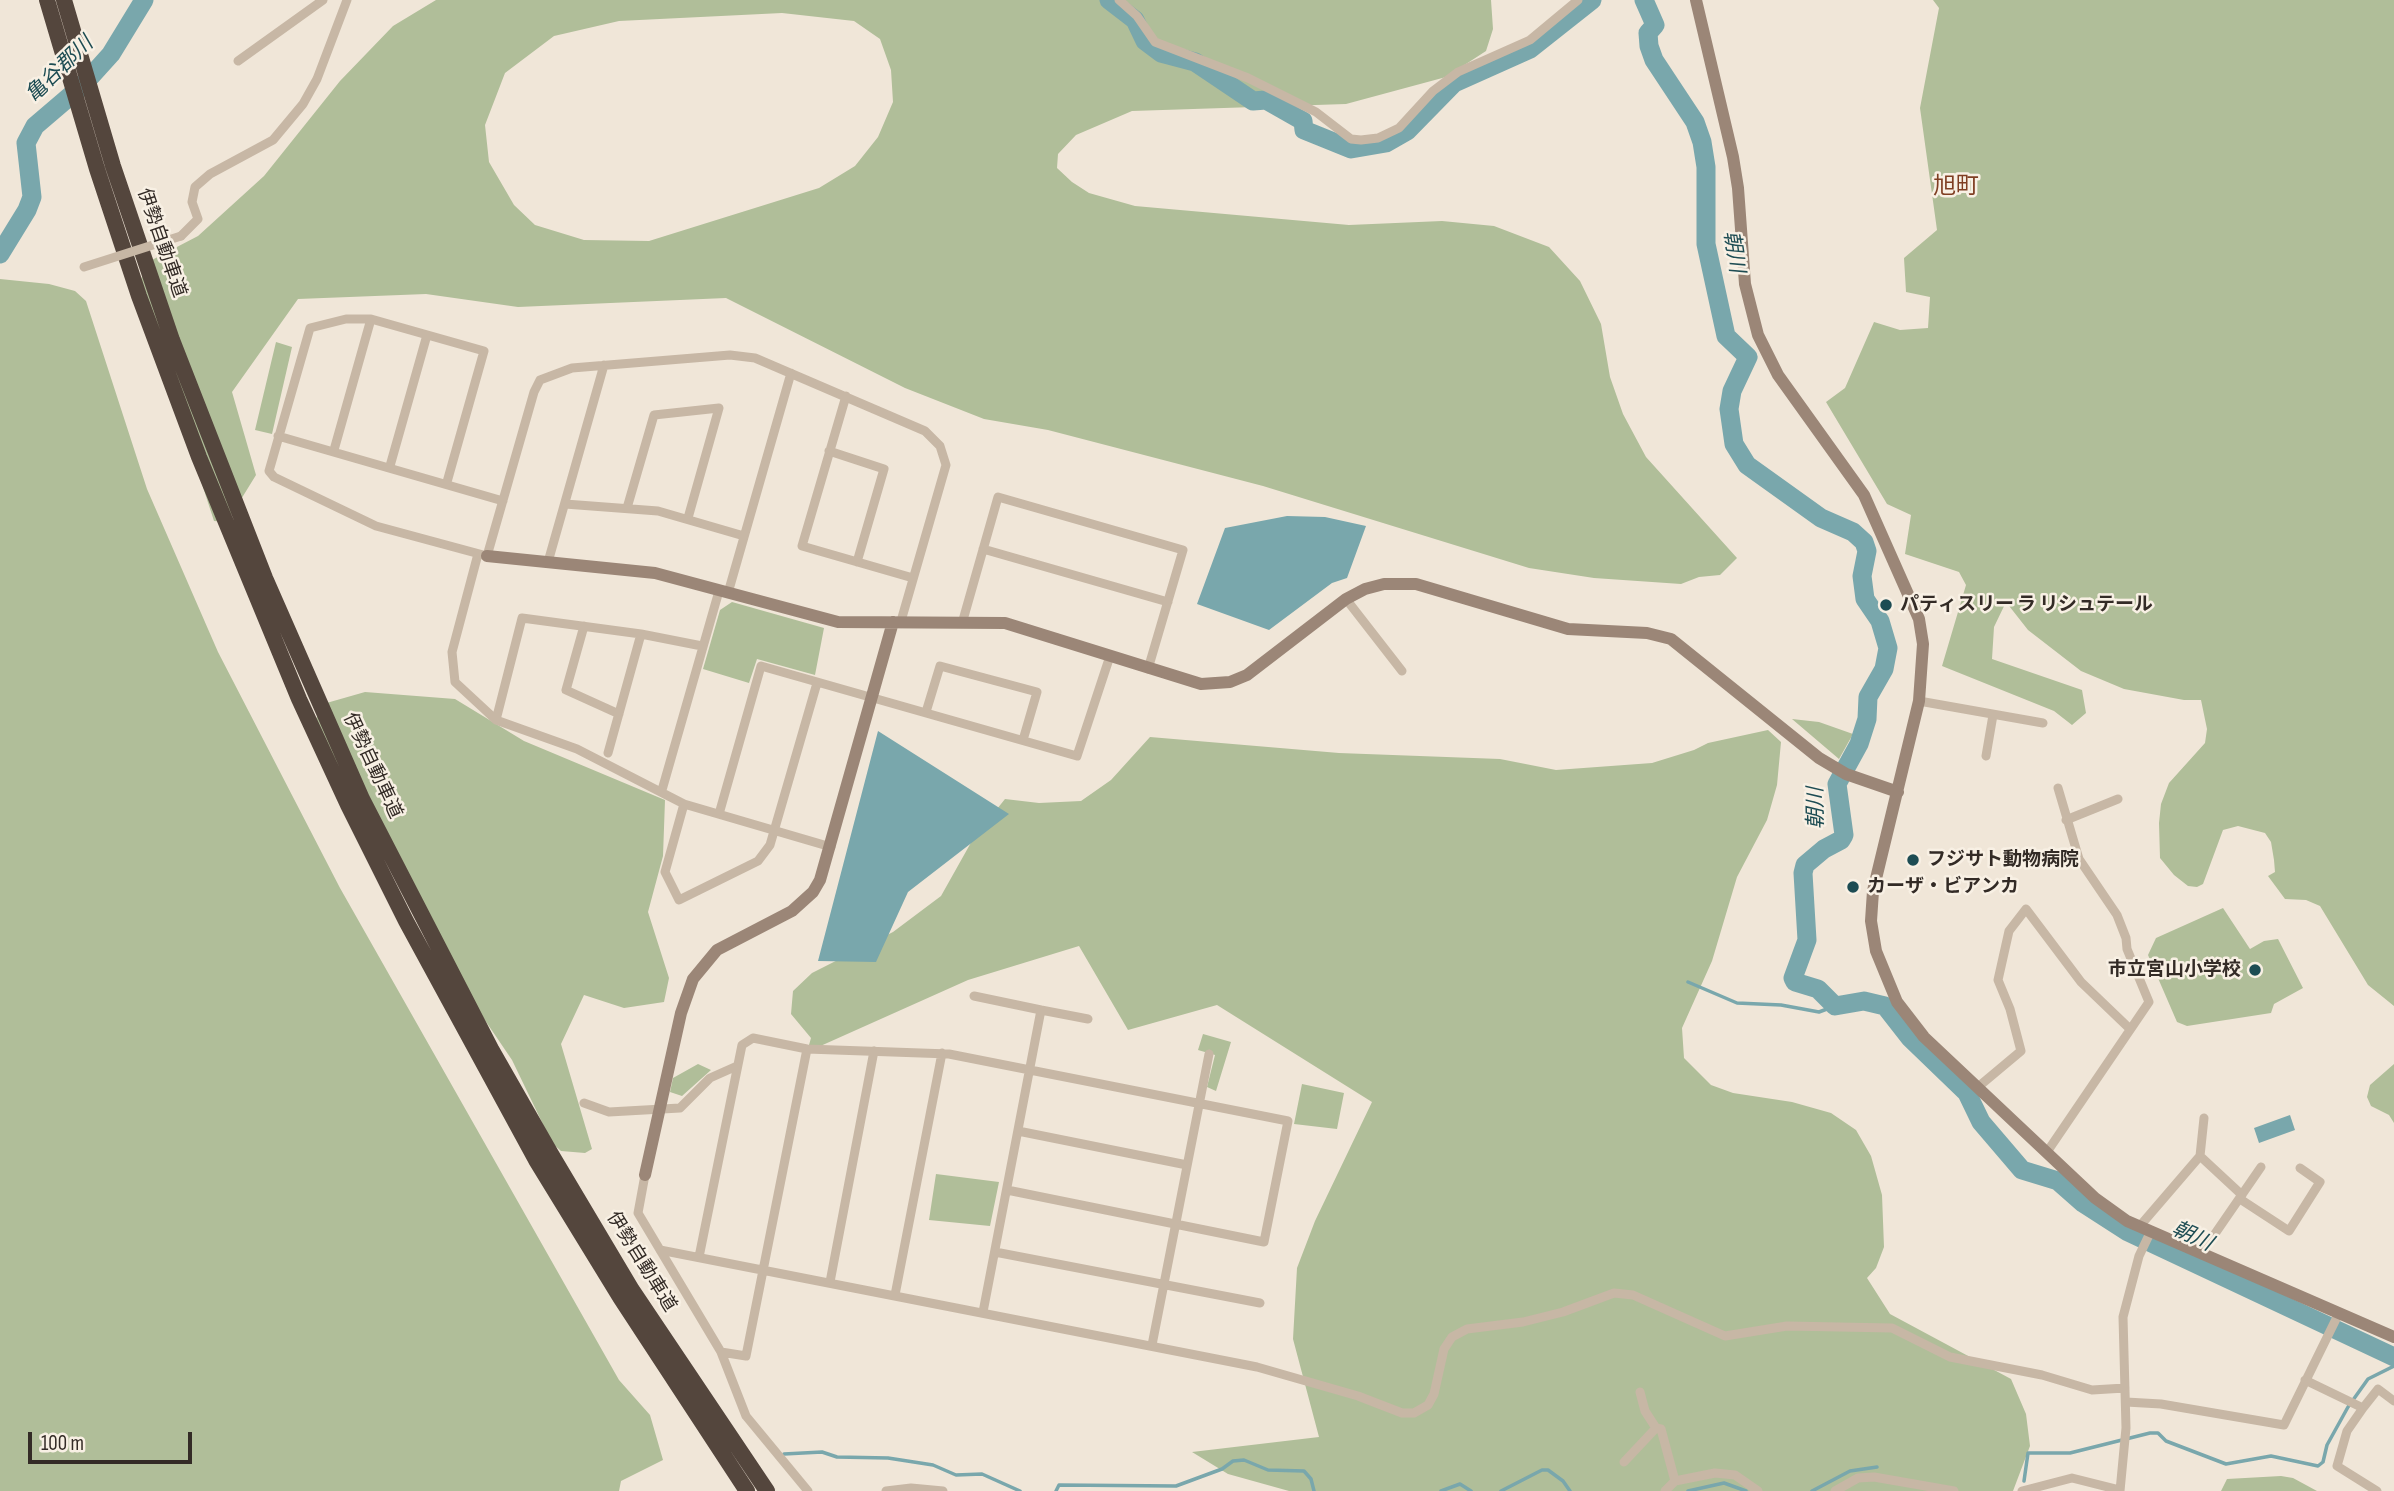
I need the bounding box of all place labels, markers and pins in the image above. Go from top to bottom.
place label: パティスリー ラ リシュテール [1900,594,2153,616]
marker: パティスリー ラ リシュテール [1878,597,1894,613]
place label: フジサト動物病院 [1927,849,2079,871]
marker: フジサト動物病院 [1905,852,1921,868]
place label: カーザ・ビアンカ [1867,876,2019,898]
marker: カーザ・ビアンカ [1845,879,1861,895]
place label: 市立宮山小学校 [2108,959,2241,981]
marker: 市立宮山小学校 [2247,962,2263,978]

